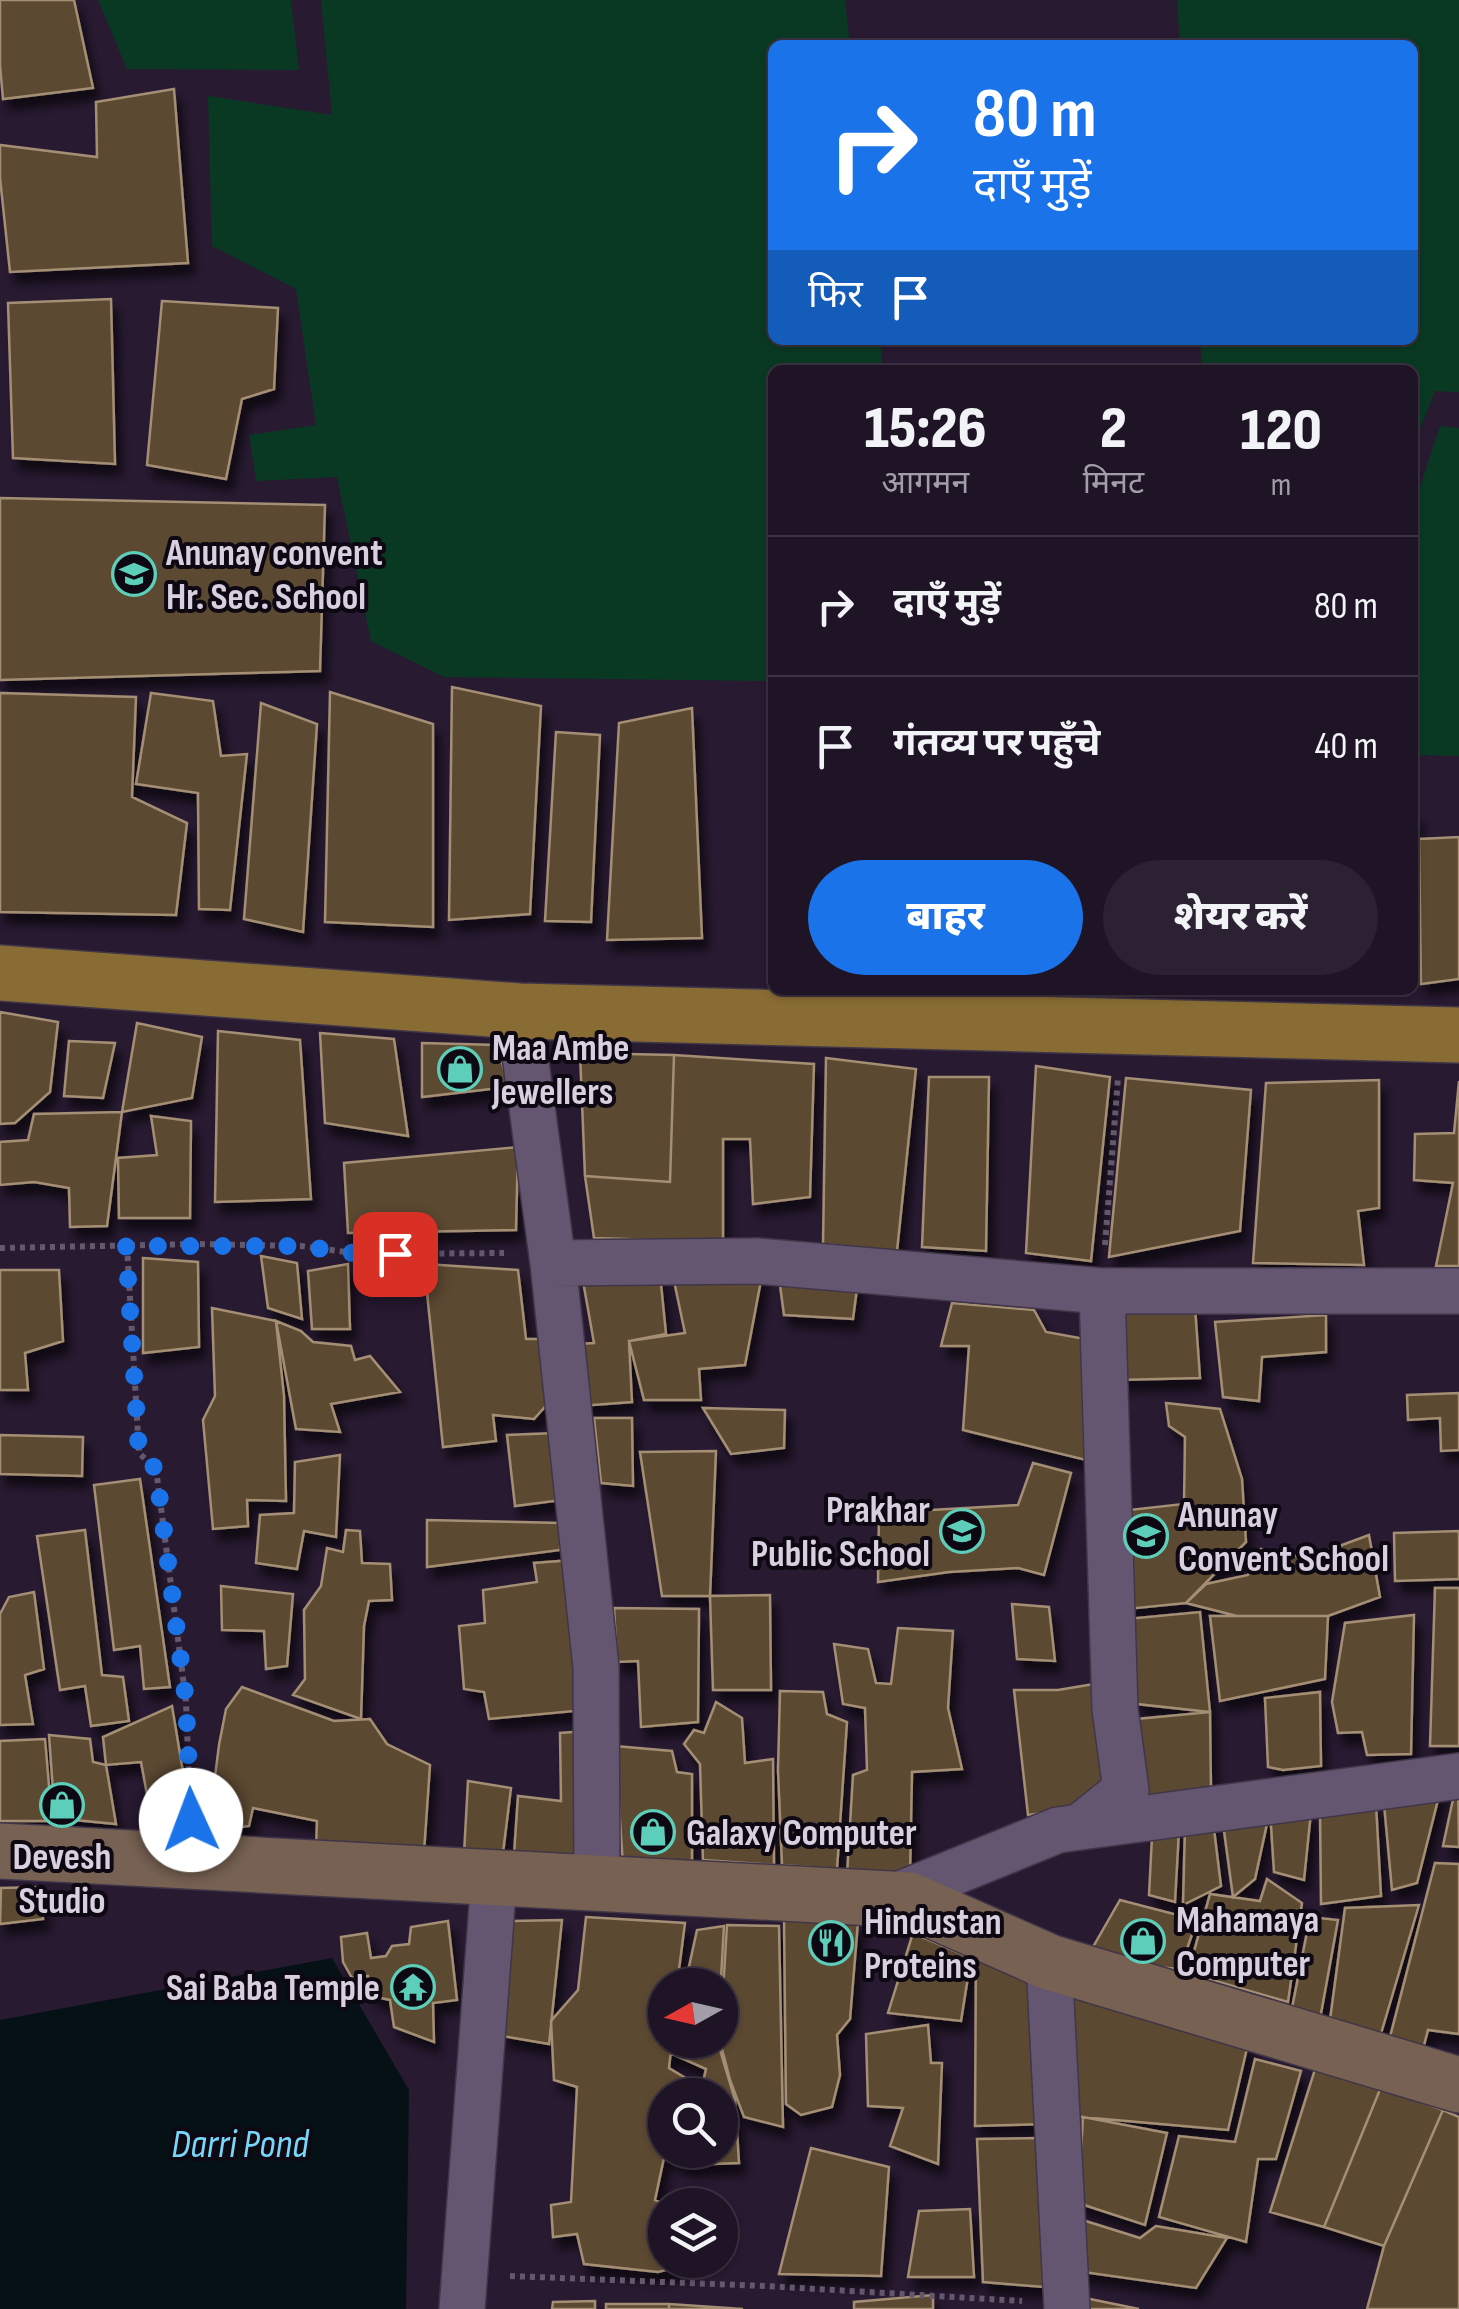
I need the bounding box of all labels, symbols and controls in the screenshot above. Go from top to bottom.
text: 80 m [973,73,1097,157]
icon: right [808,80,938,210]
text: दाएँ मुड़ें [973,158,1092,213]
icon: arrive [883,270,938,325]
text: फिर [808,273,863,318]
text: 15:26 [864,393,987,465]
text: 2 [1100,393,1127,465]
text: 120 [1240,395,1322,467]
text: आगमन [882,464,969,503]
text: मिनट [1083,464,1144,503]
text: m [1271,466,1291,505]
place label: Anunay convent Hr. Sec. School [165,531,383,620]
school or university icon: Anunay convent Hr. Sec. School [111,551,157,597]
icon: right [808,579,863,634]
text: दाएँ मुड़ें [893,581,1001,626]
text: 80 m [1314,584,1378,629]
icon: arrive [808,719,863,774]
text: गंतव्य पर पहुँचे [893,721,1100,766]
text: 40 m [1315,724,1378,769]
button: बाहर [808,860,1083,975]
button: शेयर करें [1103,860,1378,975]
place label: Maa Ambe Jewellers [491,1026,630,1115]
shop icon: Maa Ambe Jewellers [437,1046,483,1092]
pin [353,1212,438,1297]
icon: arrive [368,1227,423,1282]
place label: Prakhar Public School [751,1488,930,1577]
place label: Anunay Convent School [1177,1493,1389,1582]
school or university icon: Prakhar Public School [939,1508,985,1554]
school or university icon: Anunay Convent School [1123,1513,1169,1559]
position arrow [139,1768,243,1872]
shop icon: Devesh Studio [39,1782,85,1828]
shop icon: Galaxy Computer [630,1809,676,1855]
place label: Galaxy Computer [686,1811,917,1856]
place label: Devesh Studio [13,1835,111,1924]
place label: Mahamaya Computer [1176,1898,1319,1987]
place label: Hindustan Proteins [864,1900,1002,1989]
shop icon: Mahamaya Computer [1120,1918,1166,1964]
restaurant icon: Hindustan Proteins [808,1920,854,1966]
temple icon: Sai Baba Temple [390,1964,436,2010]
place label: Sai Baba Temple [166,1966,380,2011]
north arrow [648,1968,738,2058]
map controls [648,1968,738,2278]
button: search [648,2078,738,2168]
water label: Darri Pond [171,2121,310,2169]
button: layers [648,2188,738,2278]

